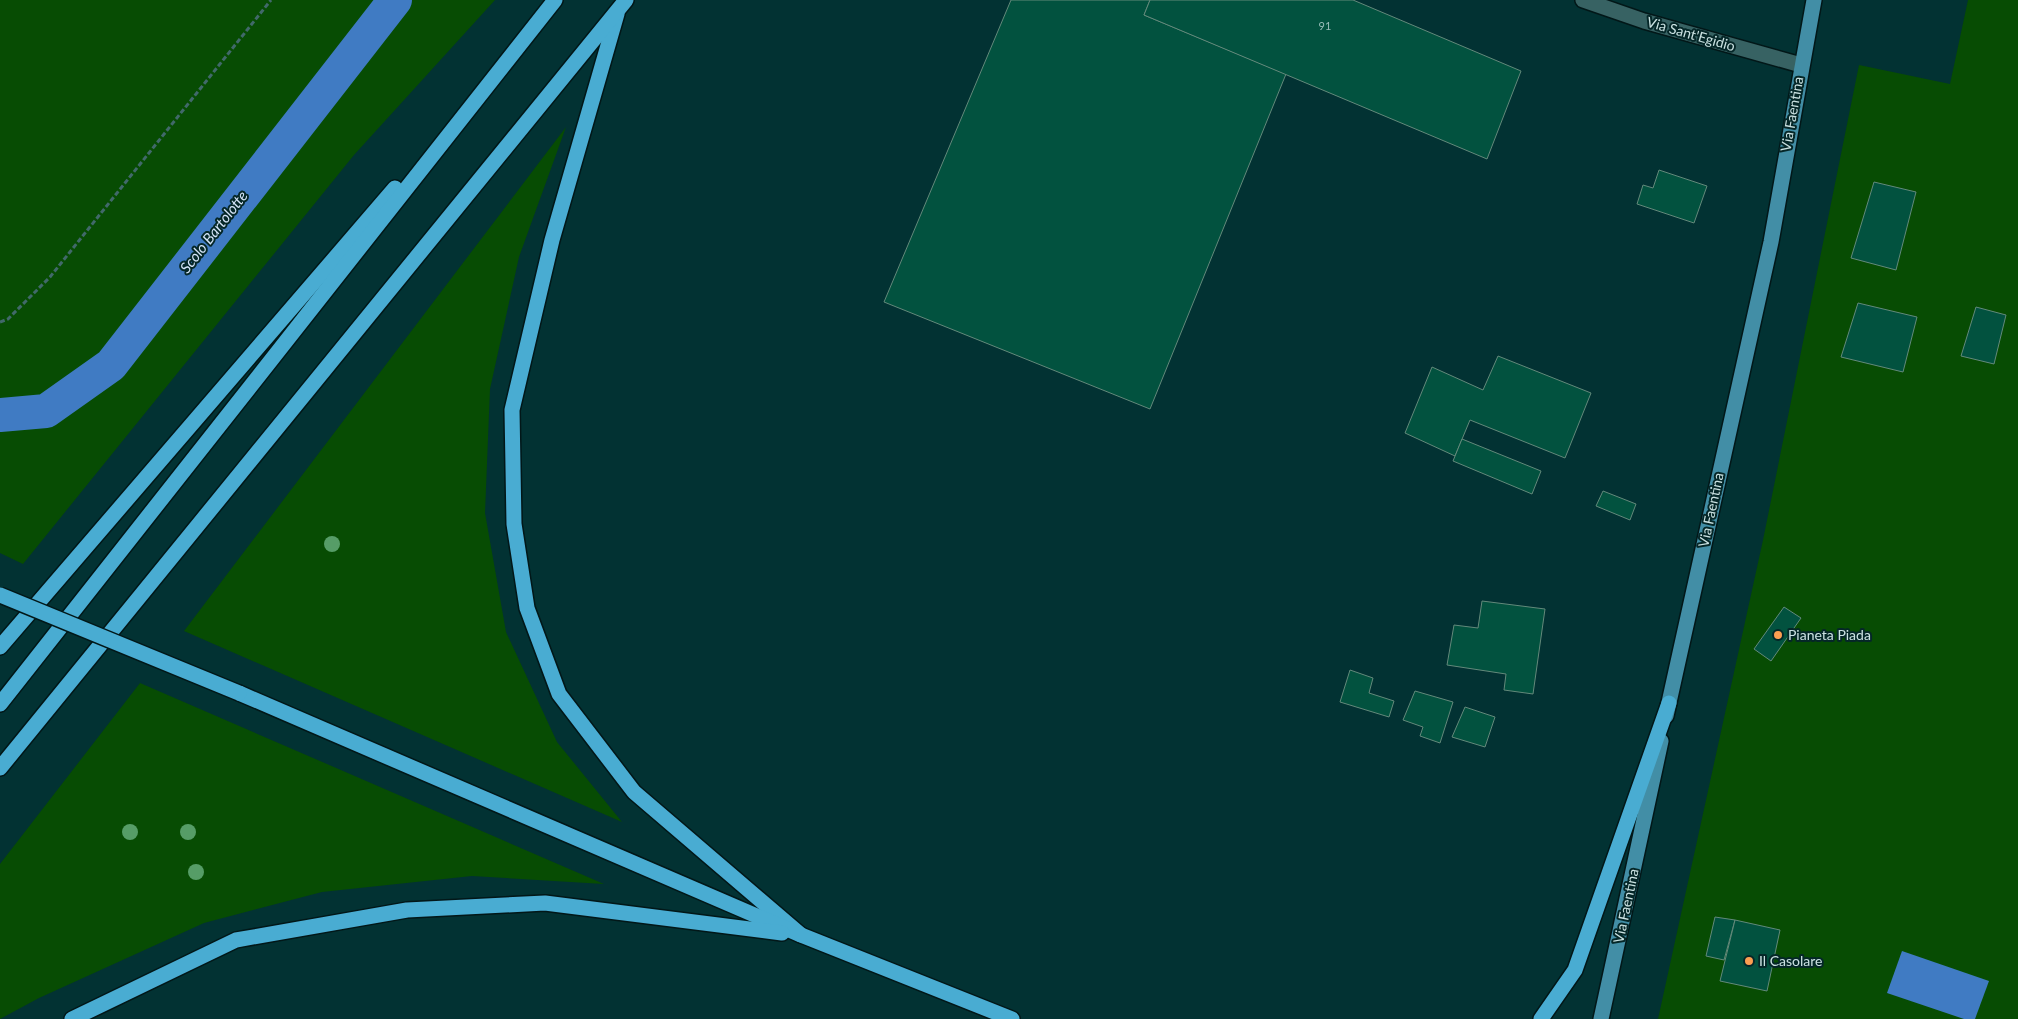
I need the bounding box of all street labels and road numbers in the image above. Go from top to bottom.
street label: Via Sant'Egidio [1645,13,1737,54]
street label: Via Faentina [1777,75,1806,153]
street label: Via Faentina [1694,471,1727,549]
street label: Via Faentina [1609,867,1642,945]

